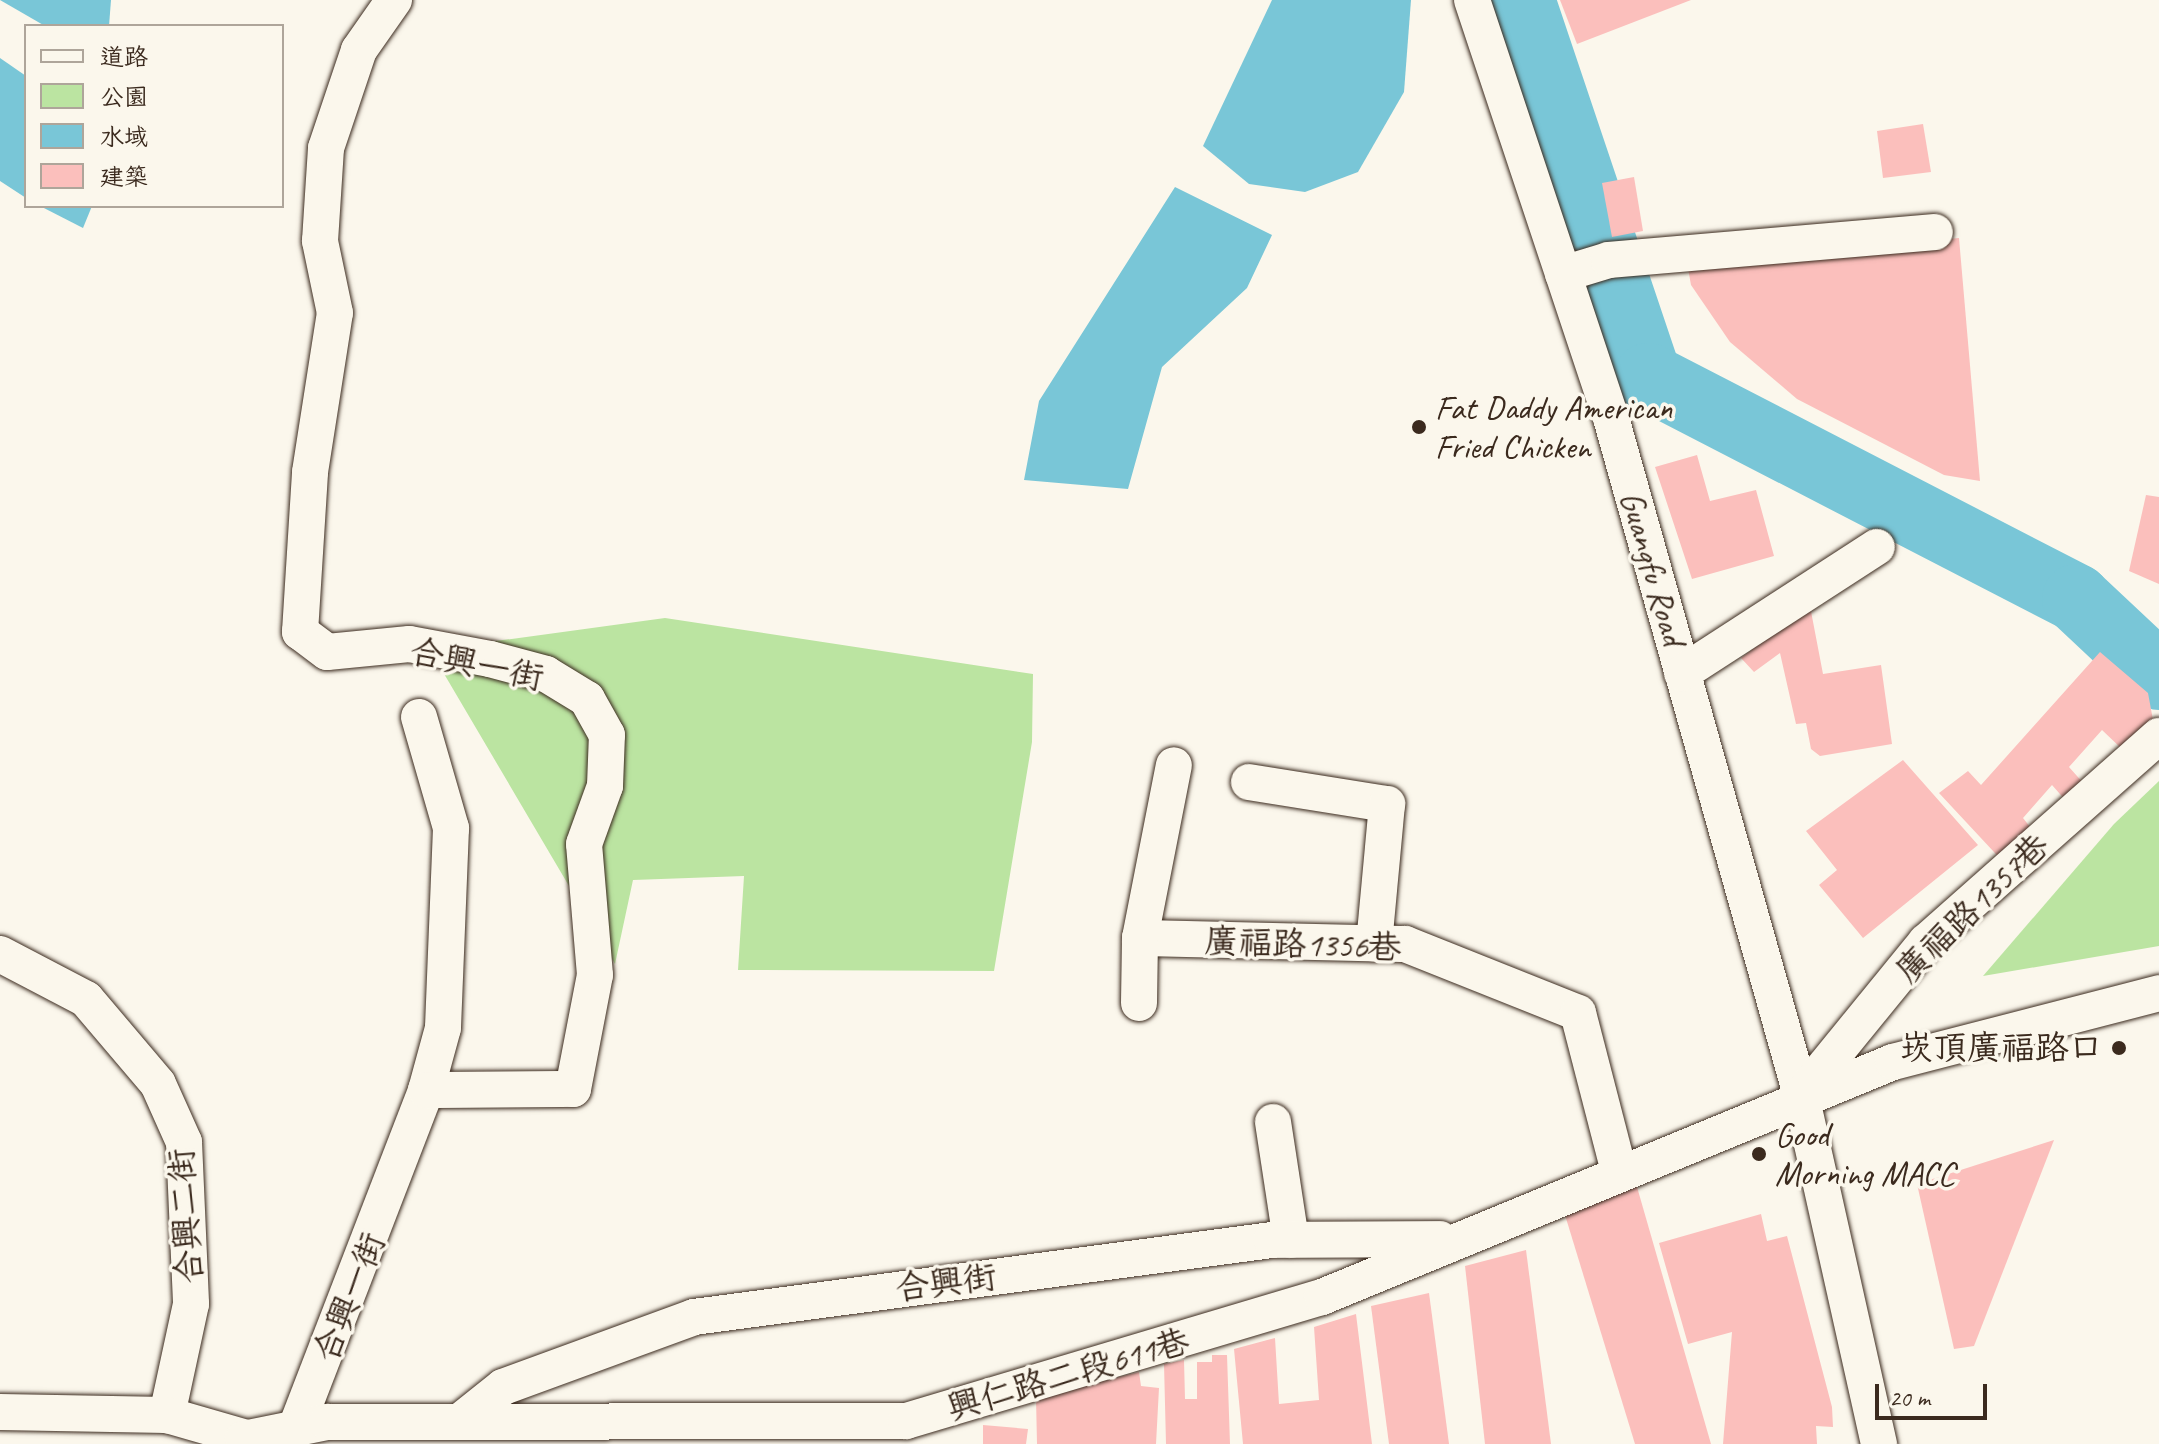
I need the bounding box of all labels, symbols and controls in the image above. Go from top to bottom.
legend [24,24,284,208]
text: 道路 [100,42,148,72]
text: 公園 [100,82,148,112]
text: 水域 [100,122,148,152]
text: 建築 [100,162,148,192]
place label: Fat Daddy American Fried Chicken [1435,387,1672,466]
marker: Fat Daddy American Fried Chicken [1410,418,1428,436]
street label: Guangfu Road [1612,487,1694,649]
street label: 合興一街 [406,630,548,698]
street label: 廣福路1357巷 [1887,825,2057,991]
street label: 廣福路1356巷 [1204,920,1402,968]
place label: 崁頂廣福路口 [1899,1028,2103,1068]
marker: 崁頂廣福路口 [2110,1039,2128,1057]
place label: Good Morning MACC [1775,1114,1955,1194]
marker: Good Morning MACC [1750,1145,1768,1163]
street label: 合興二街 [160,1147,210,1285]
street label: 合興一街 [305,1226,393,1368]
street label: 合興街 [893,1256,999,1308]
street label: 興仁路二段611巷 [942,1320,1194,1428]
scale bar [1879,1368,1991,1418]
text: 20 m [1889,1383,1930,1413]

